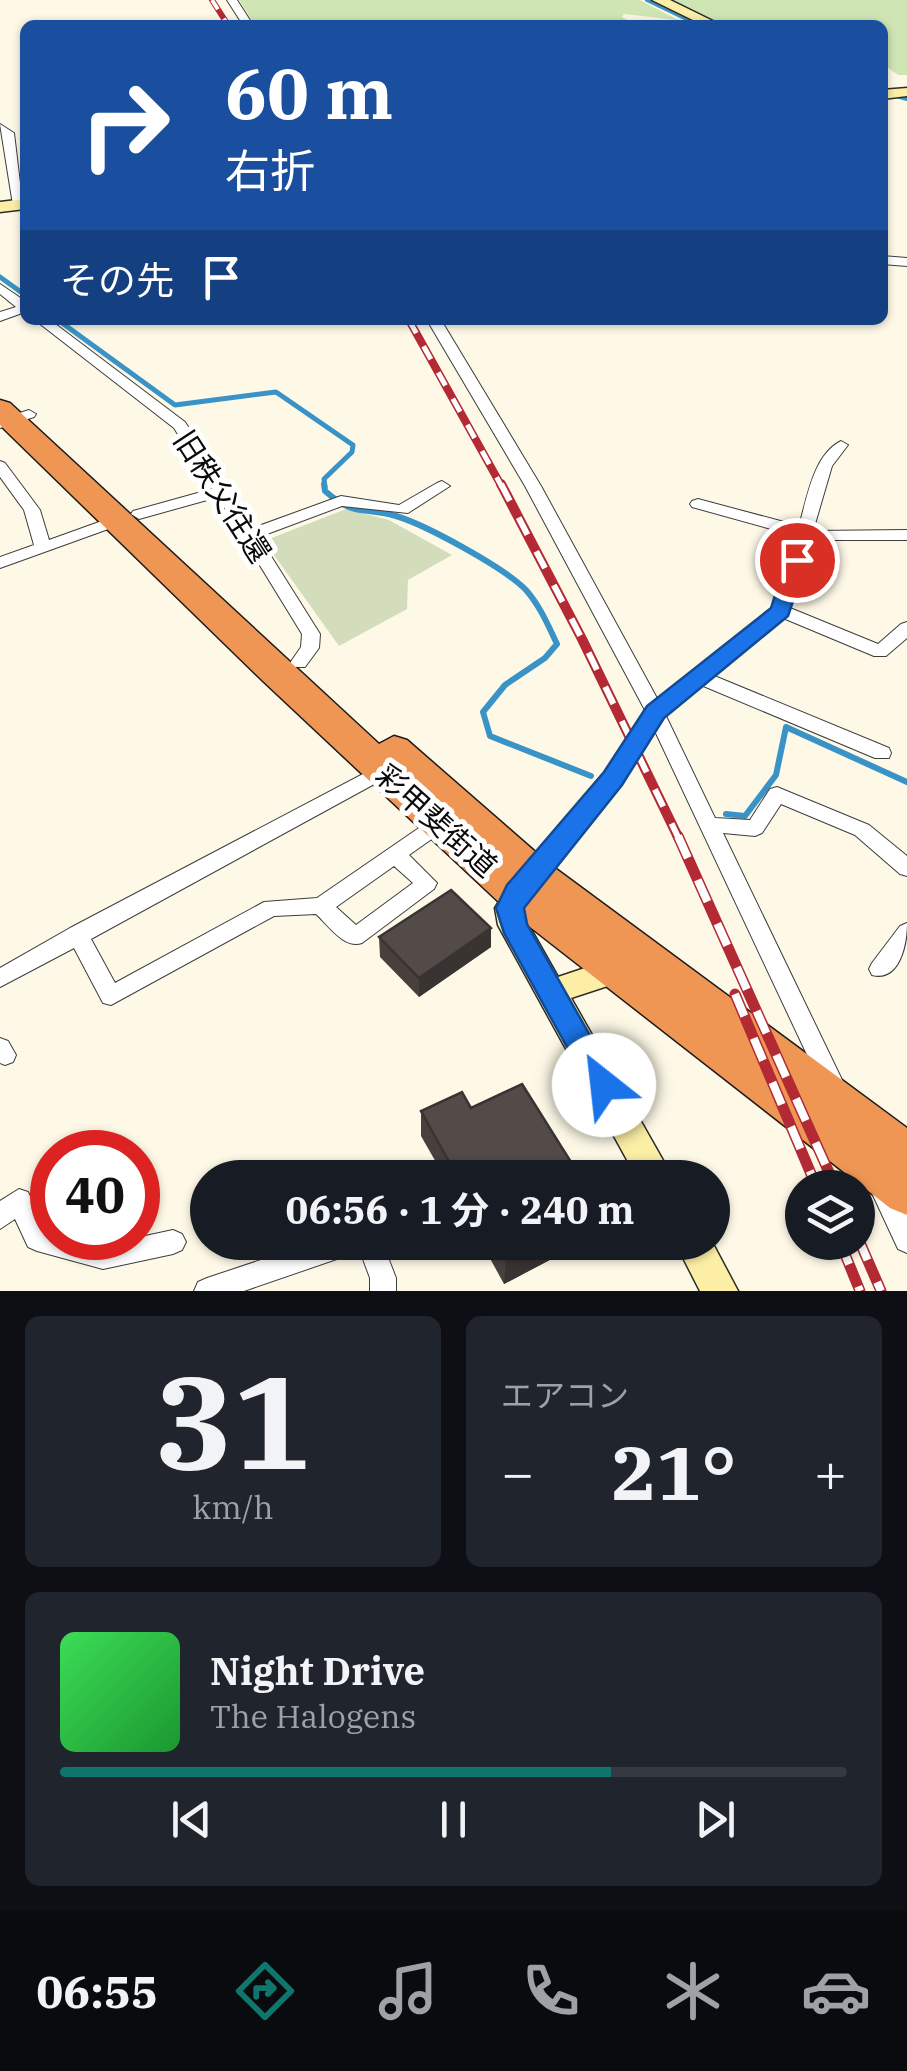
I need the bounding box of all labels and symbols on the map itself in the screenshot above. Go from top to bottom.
street label: 旧秩父往還 [166,422,280,570]
pin [755,518,840,603]
street label: 彩甲斐街道 [368,755,506,885]
position arrow [552,1033,656,1137]
speed limit sign: 40 [30,1130,160,1260]

